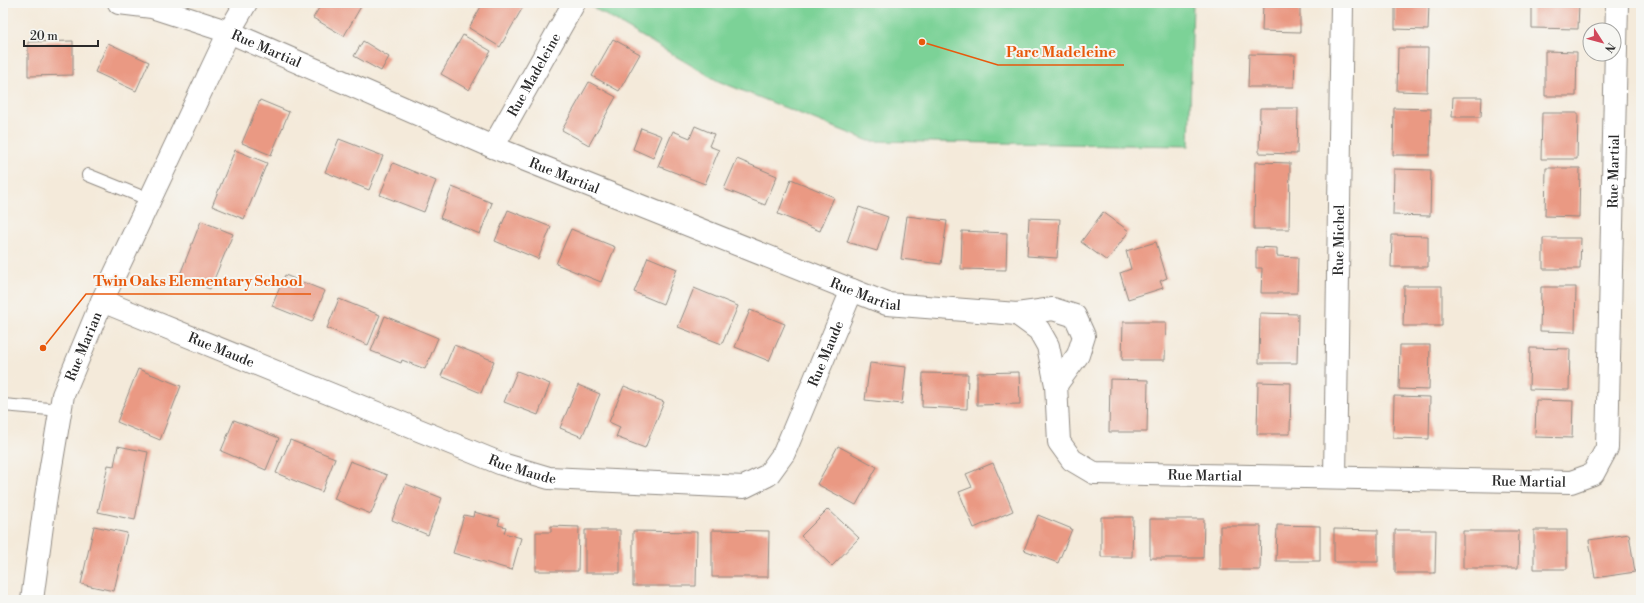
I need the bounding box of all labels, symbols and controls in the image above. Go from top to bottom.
scale bar [24,22,98,48]
north arrow [1582,22,1622,62]
street label: Rue Martial [228,26,304,72]
text: 20 m [30,29,58,44]
street label: Rue Madeleine [504,30,565,120]
callout: Parc Madeleine [998,38,1124,65]
text: N [1601,40,1618,55]
text: Parc Madeleine [1006,43,1116,62]
street label: Rue Martial [1604,134,1624,209]
street label: Rue Martial [526,154,602,199]
street label: Rue Michel [1330,204,1349,276]
callout: Twin Oaks Elementary School [86,267,311,294]
text: Twin Oaks Elementary School [93,272,303,291]
street label: Rue Martial [827,274,901,315]
street label: Rue Marian [62,309,107,384]
street label: Rue Maude [805,318,848,390]
street label: Rue Maude [185,329,257,372]
street label: Rue Maude [485,451,556,488]
street label: Rue Martial [1167,466,1242,486]
street label: Rue Martial [1491,473,1566,492]

